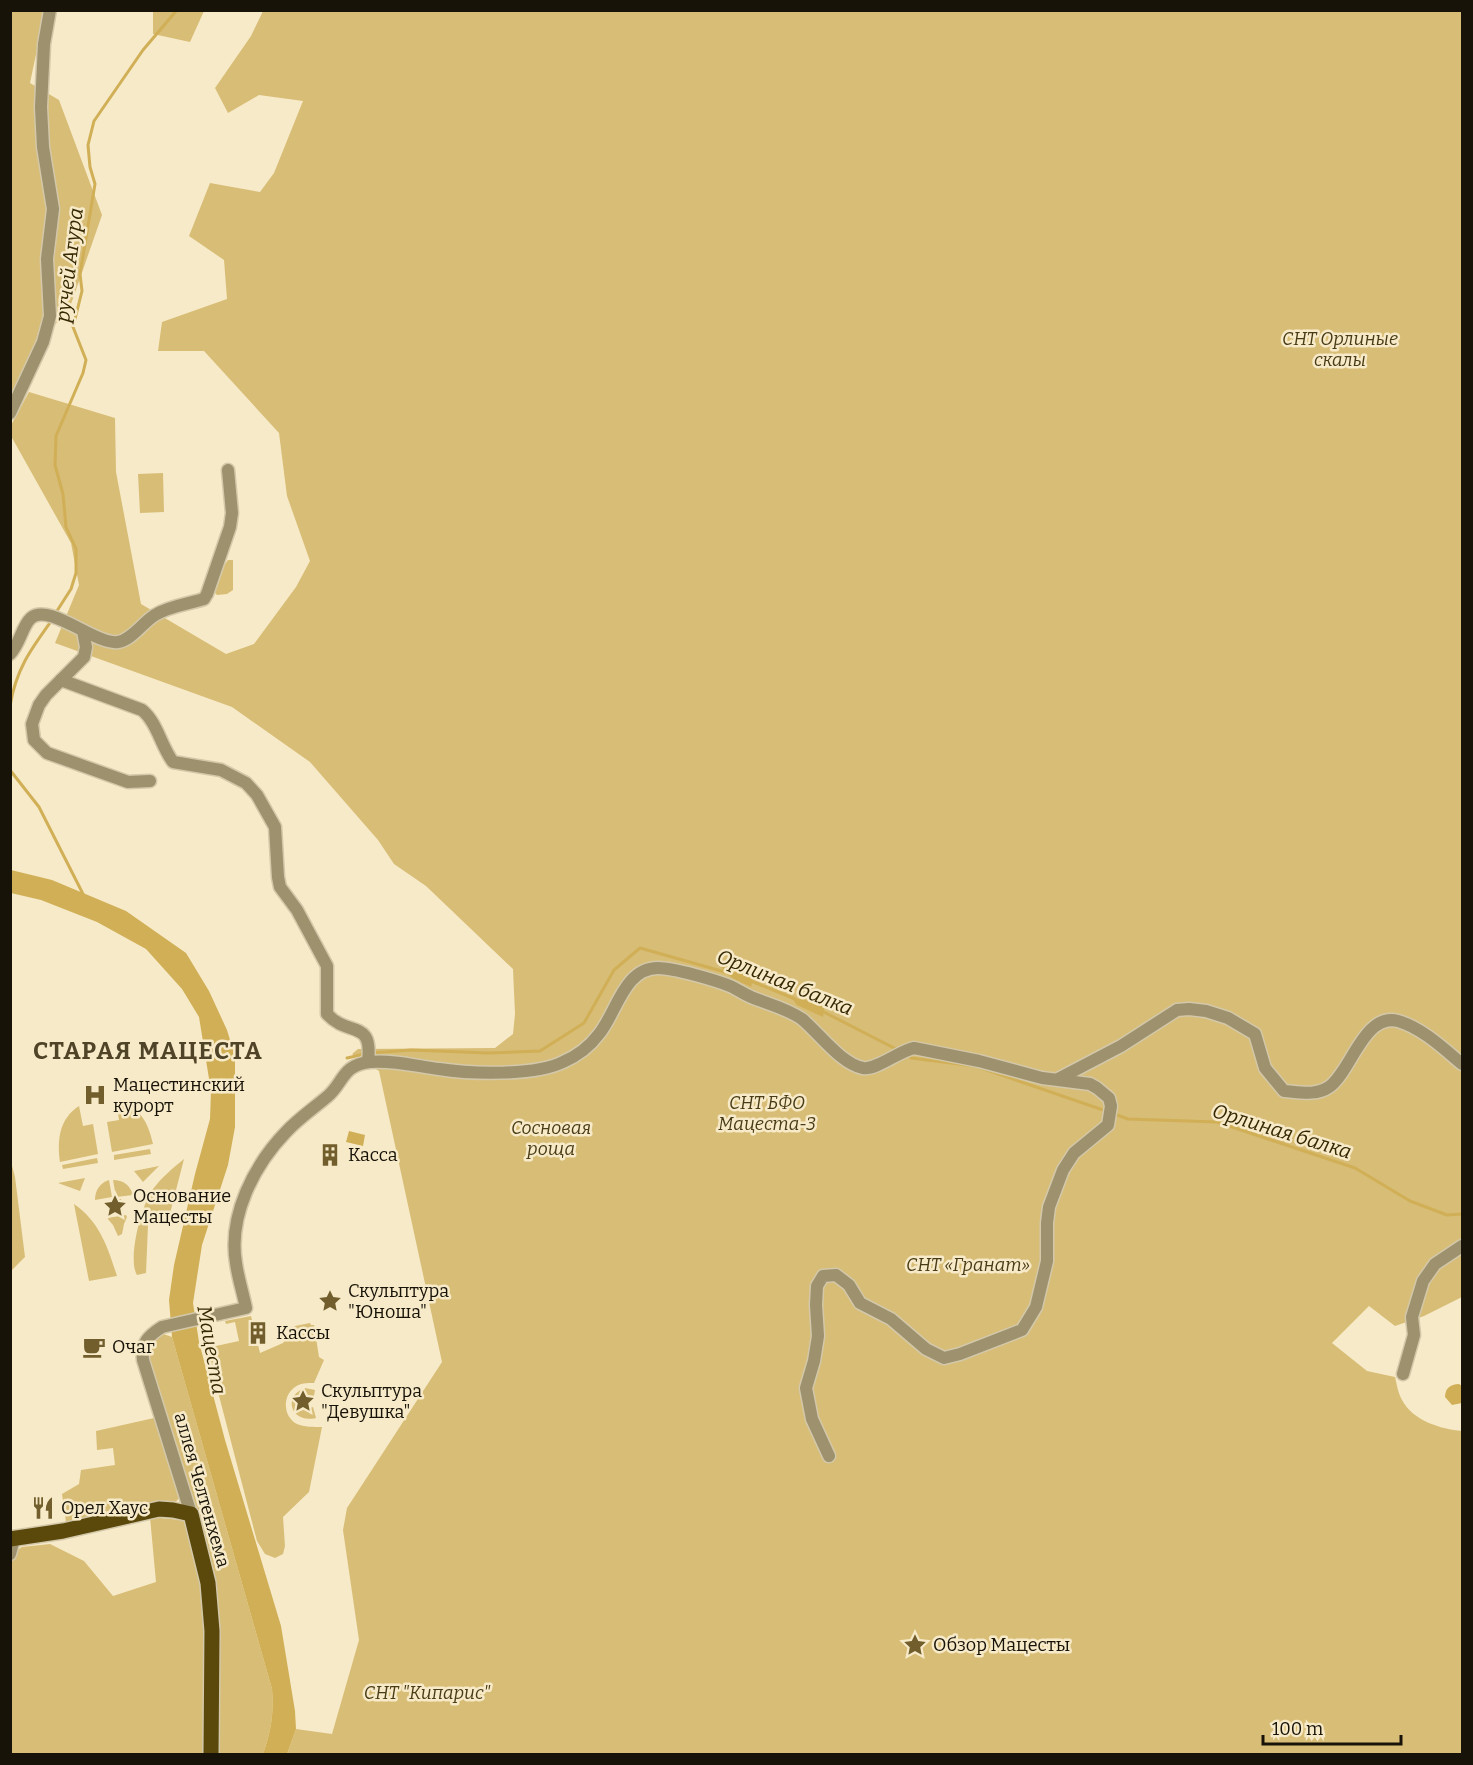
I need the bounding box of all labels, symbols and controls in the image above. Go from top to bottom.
water label: ручей Агура [50,206,88,326]
park label: СНТ Орлиные скалы [1282,328,1398,371]
water label: Орлиная балка [714,944,856,1020]
district label: СТАРАЯ МАЦЕСТА [33,1037,263,1065]
place label: Мацестинский курорт [113,1074,245,1117]
hospital icon: Мацестинский курорт [82,1082,108,1108]
park label: СНТ БФО Мацеста-3 [718,1092,816,1135]
water label: Орлиная балка [1209,1098,1355,1164]
park label: Сосновая роща [511,1117,591,1160]
building icon: Касса [317,1142,343,1168]
place label: Касса [348,1144,398,1166]
place label: Основание Мацесты [133,1185,231,1228]
place icon: Основание Мацесты [102,1193,128,1219]
park label: СНТ «Гранат» [906,1254,1030,1276]
place label: Скульптура "Юноша" [348,1280,449,1323]
place icon: Скульптура "Юноша" [317,1288,343,1314]
water label: Мацеста [192,1304,232,1396]
building icon: Кассы [245,1320,271,1346]
place label: Кассы [276,1322,330,1344]
cafe icon: Очаг [81,1334,107,1360]
place label: Очаг [112,1336,155,1358]
place label: Скульптура "Девушка" [321,1380,422,1423]
place icon: Скульптура "Девушка" [290,1388,316,1414]
street label: аллея Челтенхема [169,1410,235,1570]
restaurant icon: Орел Хаус [30,1495,56,1521]
place label: Орел Хаус [61,1497,148,1519]
place icon: Обзор Мацесты [902,1632,928,1658]
place label: Обзор Мацесты [933,1634,1070,1656]
park label: СНТ "Кипарис" [364,1682,490,1704]
scale bar [1263,1708,1401,1746]
text: 100 m [1272,1718,1323,1740]

